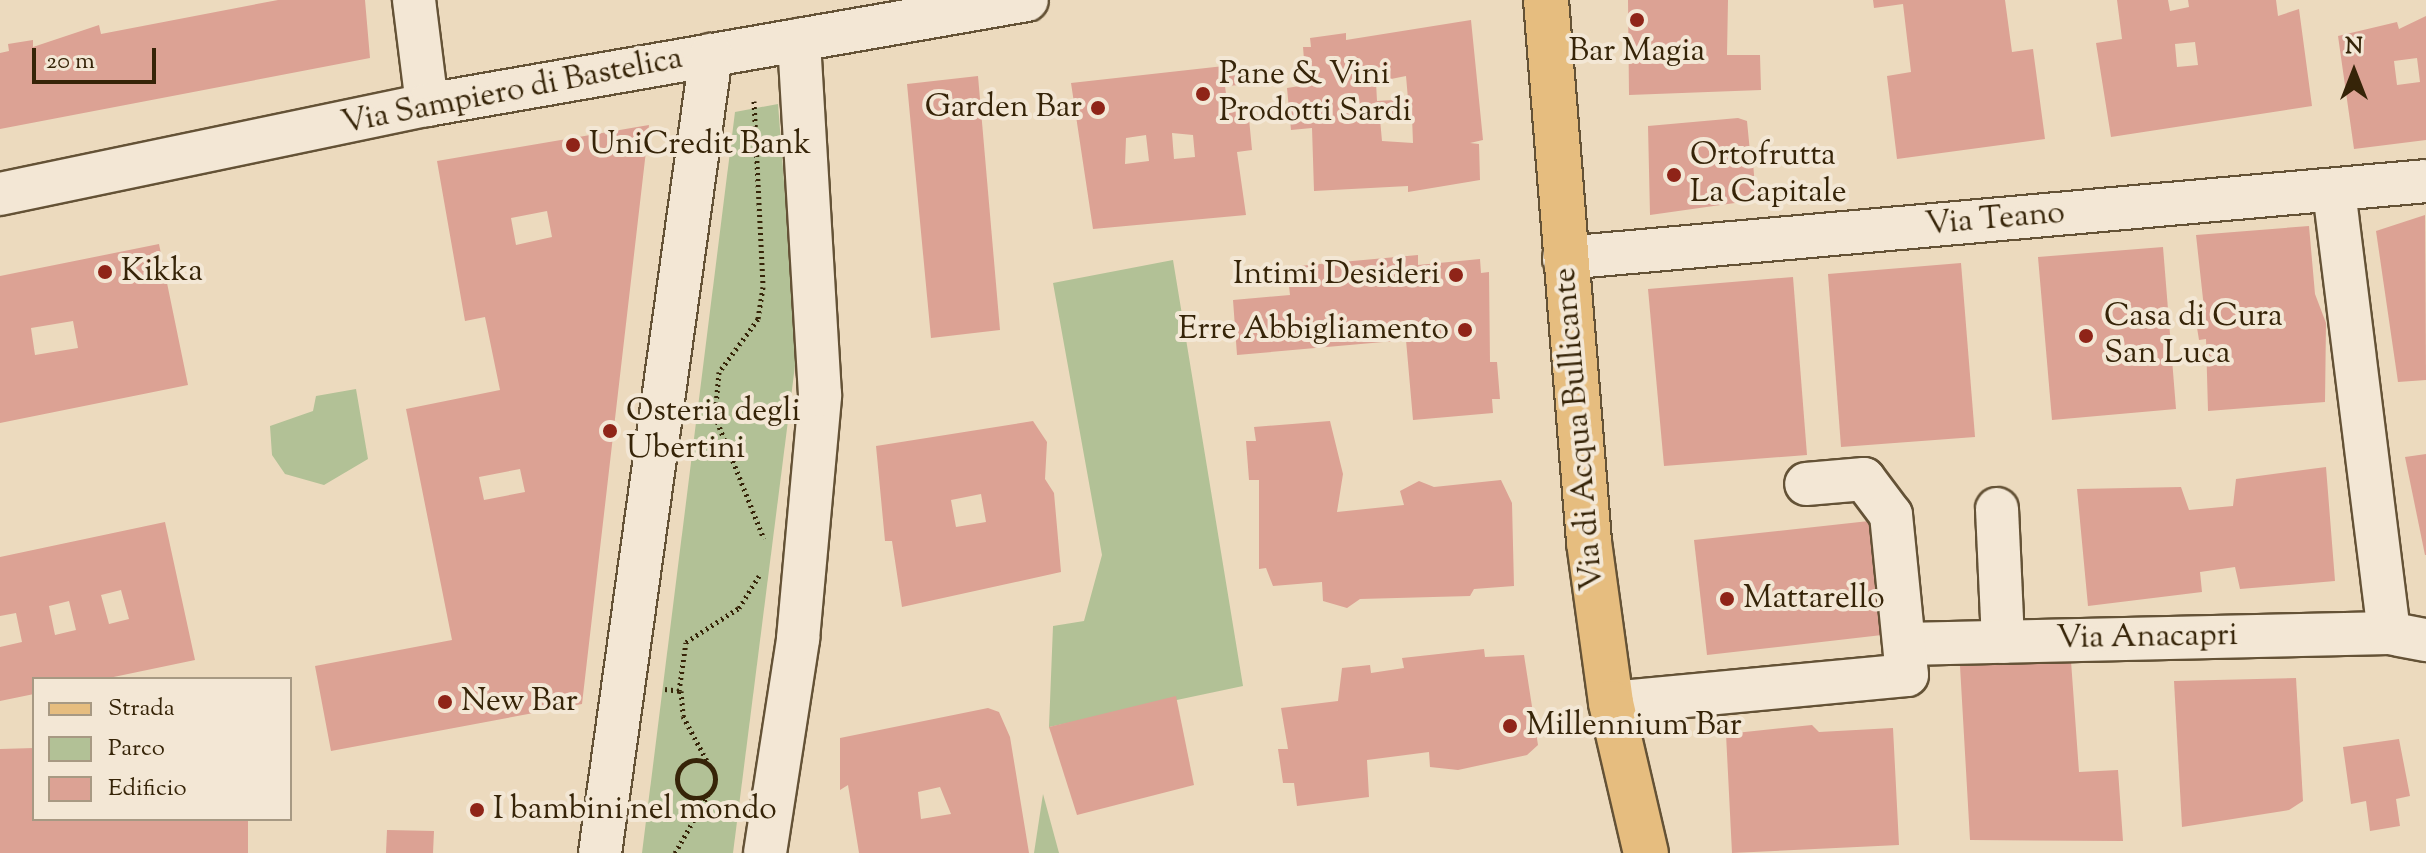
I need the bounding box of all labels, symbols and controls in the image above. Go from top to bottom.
marker: Bar Magia [1628,11,1646,29]
scale bar [36,32,160,82]
north arrow [2314,32,2394,112]
text: N [2345,32,2363,64]
place label: Bar Magia [1569,33,1705,71]
street label: Via Sampiero di Bastelica [338,40,686,144]
text: 20 m [46,45,95,79]
place label: Pane & Vini Prodotti Sardi [1219,57,1412,132]
marker: Pane & Vini Prodotti Sardi [1194,85,1212,103]
place label: Garden Bar [925,89,1082,127]
marker: Garden Bar [1089,99,1107,117]
place label: UniCredit Bank [589,126,811,164]
marker: UniCredit Bank [564,136,582,154]
place label: Ortofrutta La Capitale [1690,138,1847,213]
marker: Ortofrutta La Capitale [1665,166,1683,184]
street label: Via Teano [1924,195,2066,245]
place label: Kikka [121,253,203,291]
place label: Intimi Desideri [1233,256,1440,294]
marker: Kikka [96,263,114,281]
marker: Intimi Desideri [1447,266,1465,284]
street label: Via di Acqua Bullicante [1547,266,1613,592]
place label: Casa di Cura San Luca [2104,299,2283,374]
place label: Erre Abbigliamento [1178,311,1449,349]
marker: Erre Abbigliamento [1456,321,1474,339]
marker: Casa di Cura San Luca [2075,325,2097,347]
place label: Osteria degli Ubertini [626,394,801,469]
marker: Osteria degli Ubertini [601,422,619,440]
place label: Mattarello [1743,580,1885,618]
marker: Mattarello [1718,590,1736,608]
street label: Via Anacapri [2056,617,2238,659]
legend [32,677,292,821]
place label: New Bar [461,683,578,721]
text: Strada [108,692,175,726]
marker: New Bar [436,693,454,711]
place label: Millennium Bar [1526,707,1742,745]
marker: Millennium Bar [1501,717,1519,735]
text: Parco [108,732,165,766]
text: Edificio [108,772,187,806]
place label: I bambini nel mondo [493,791,777,829]
marker: I bambini nel mondo [468,801,486,819]

